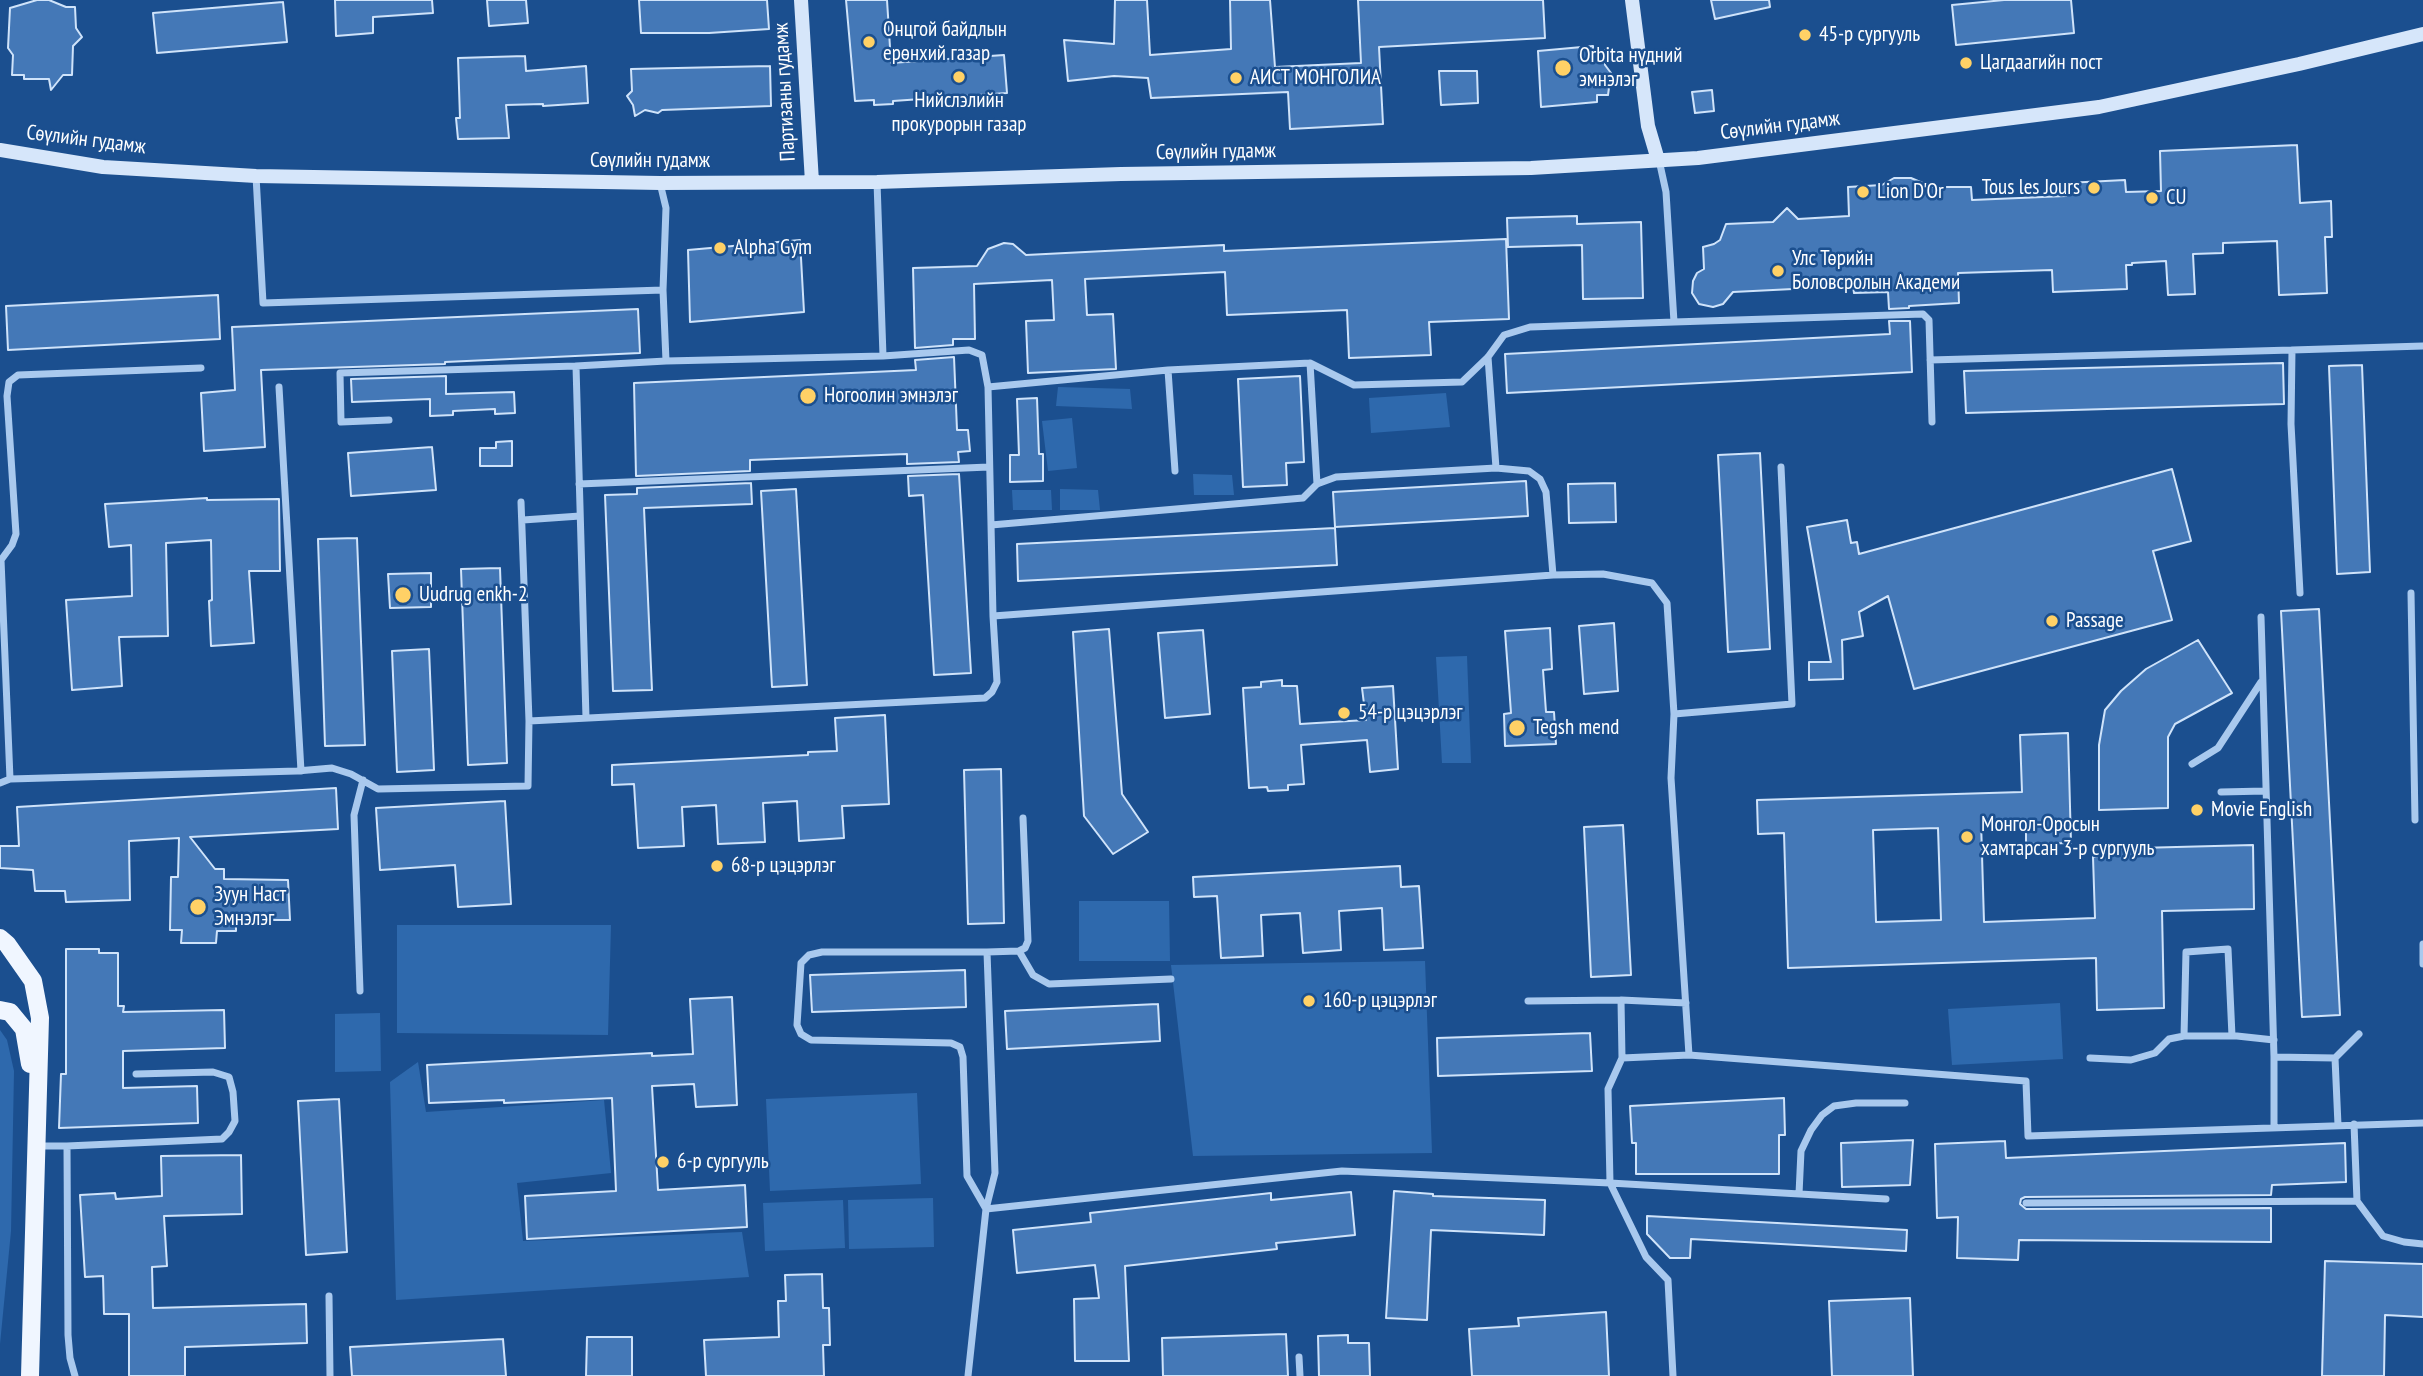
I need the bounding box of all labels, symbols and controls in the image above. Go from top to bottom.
place label: Онцгой байдлын ерөнхий газар [883,17,1007,67]
street label: Партизаны гудамж [769,22,801,162]
place label: 45-р сургууль [1819,22,1920,48]
marker: 45-р сургууль [1797,27,1813,43]
marker: Онцгой байдлын ерөнхий газар [861,34,877,50]
place label: Orbita нүдний эмнэлэг [1579,43,1682,93]
place label: Цагдаагийн пост [1980,50,2102,76]
marker: Цагдаагийн пост [1958,55,1974,71]
marker: Orbita нүдний эмнэлэг [1553,58,1573,78]
place label: АИСТ МОНГОЛИА [1250,65,1381,91]
marker: Нийслэлийн прокурорын газар [951,69,967,85]
marker: АИСТ МОНГОЛИА [1228,70,1244,86]
place label: Нийслэлийн прокурорын газар [892,88,1026,138]
street label: Сөүлийн гудамж [1719,106,1841,146]
street label: Сөүлийн гудамж [25,120,147,160]
street label: Сөүлийн гудамж [1156,138,1276,166]
street label: Сөүлийн гудамж [590,148,710,174]
place label: Tous les Jours [1982,175,2080,201]
place label: Lion D'Or [1877,179,1944,205]
marker: Tous les Jours [2086,180,2102,196]
marker: Lion D'Or [1855,184,1871,200]
place label: CU [2166,185,2187,211]
marker: CU [2144,190,2160,206]
place label: Alpha Gym [734,235,812,261]
marker: Alpha Gym [712,240,728,256]
place label: Улс Төрийн Боловсролын Академи [1792,246,1960,296]
marker: Улс Төрийн Боловсролын Академи [1770,263,1786,279]
place label: Ногоолин эмнэлэг [824,383,958,409]
marker: Ногоолин эмнэлэг [798,386,818,406]
place label: Uudrug enkh-2 [419,582,527,608]
marker: Uudrug enkh-2 [393,585,413,605]
place label: Passage [2066,608,2124,634]
marker: Passage [2044,613,2060,629]
place label: 54-р цэцэрлэг [1358,700,1462,726]
marker: 54-р цэцэрлэг [1336,705,1352,721]
place label: Tegsh mend [1533,715,1619,741]
marker: Tegsh mend [1507,718,1527,738]
place label: Movie English [2211,797,2312,823]
marker: Movie English [2189,802,2205,818]
place label: Монгол-Оросын хамтарсан 3-р сургууль [1981,812,2154,862]
marker: Монгол-Оросын хамтарсан 3-р сургууль [1959,829,1975,845]
place label: 68-р цэцэрлэг [731,853,835,879]
marker: 68-р цэцэрлэг [709,858,725,874]
place label: Зуун Наст Эмнэлэг [214,882,286,932]
marker: Зуун Наст Эмнэлэг [188,897,208,917]
place label: 160-р цэцэрлэг [1323,988,1437,1014]
marker: 160-р цэцэрлэг [1301,993,1317,1009]
place label: 6-р сургууль [677,1149,769,1175]
marker: 6-р сургууль [655,1154,671,1170]

